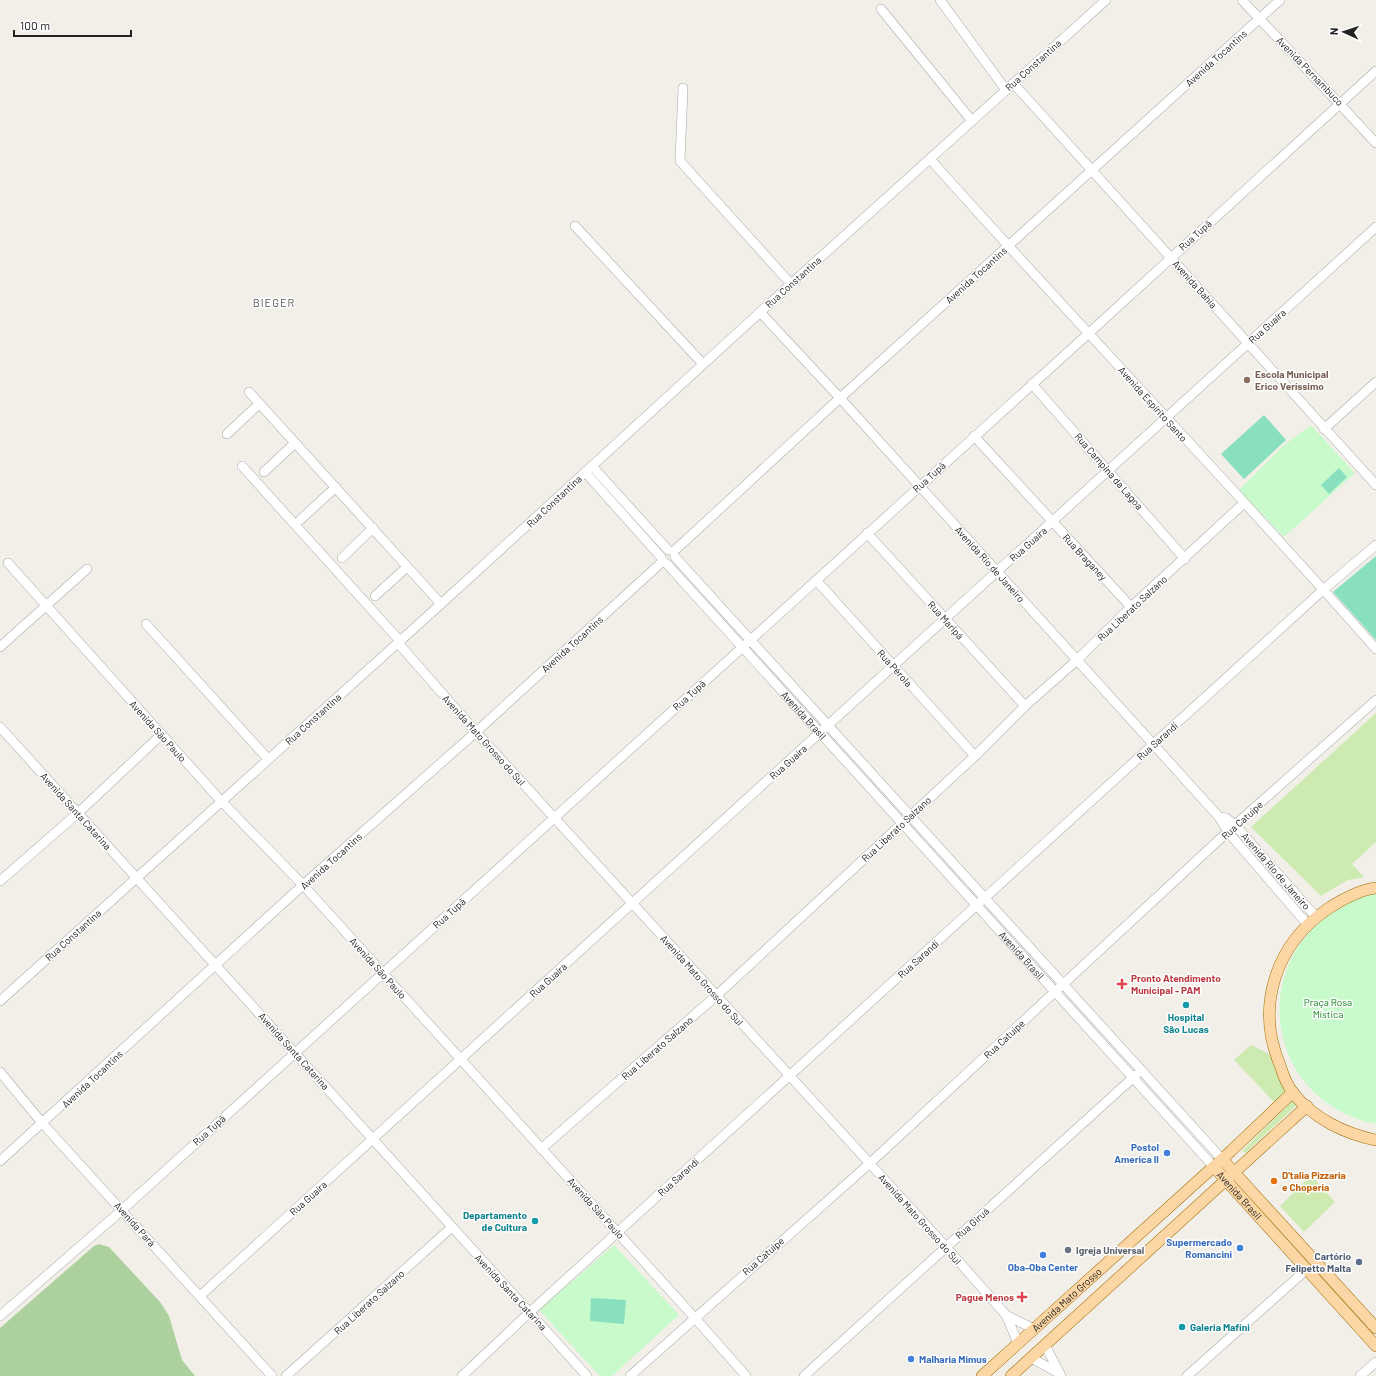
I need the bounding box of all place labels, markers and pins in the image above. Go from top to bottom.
place label: Escola Municipal Erico Veríssimo [1255,368,1328,392]
marker: Escola Municipal Erico Veríssimo [1242,375,1252,385]
place label: Pronto Atendimento Municipal - PAM [1131,972,1221,996]
marker: Pronto Atendimento Municipal - PAM [1116,978,1128,990]
marker: Hospital São Lucas [1181,1000,1191,1010]
place label: Hospital São Lucas [1163,1011,1209,1035]
place label: Postol America II [1114,1141,1159,1165]
marker: Postol America II [1162,1148,1172,1158]
place label: D'talia Pizzaria e Choperia [1282,1169,1346,1193]
marker: D'talia Pizzaria e Choperia [1269,1176,1279,1186]
place label: Departamento de Cultura [463,1209,527,1233]
marker: Departamento de Cultura [530,1216,540,1226]
place label: Supermercado Romancini [1166,1236,1232,1260]
marker: Supermercado Romancini [1235,1243,1245,1253]
place label: Igreja Universal [1076,1244,1144,1256]
marker: Igreja Universal [1063,1245,1073,1255]
marker: Oba-Oba Center [1038,1250,1048,1260]
place label: Cartório Felipetto Malta [1285,1250,1351,1274]
marker: Cartório Felipetto Malta [1354,1257,1364,1267]
place label: Oba-Oba Center [1008,1261,1078,1273]
place label: Pague Menos [956,1291,1014,1303]
marker: Pague Menos [1017,1292,1027,1302]
place label: Galeria Mafini [1190,1321,1250,1333]
marker: Galeria Mafini [1177,1322,1187,1332]
place label: Malharia Mimus [919,1353,987,1365]
marker: Malharia Mimus [906,1354,916,1364]

